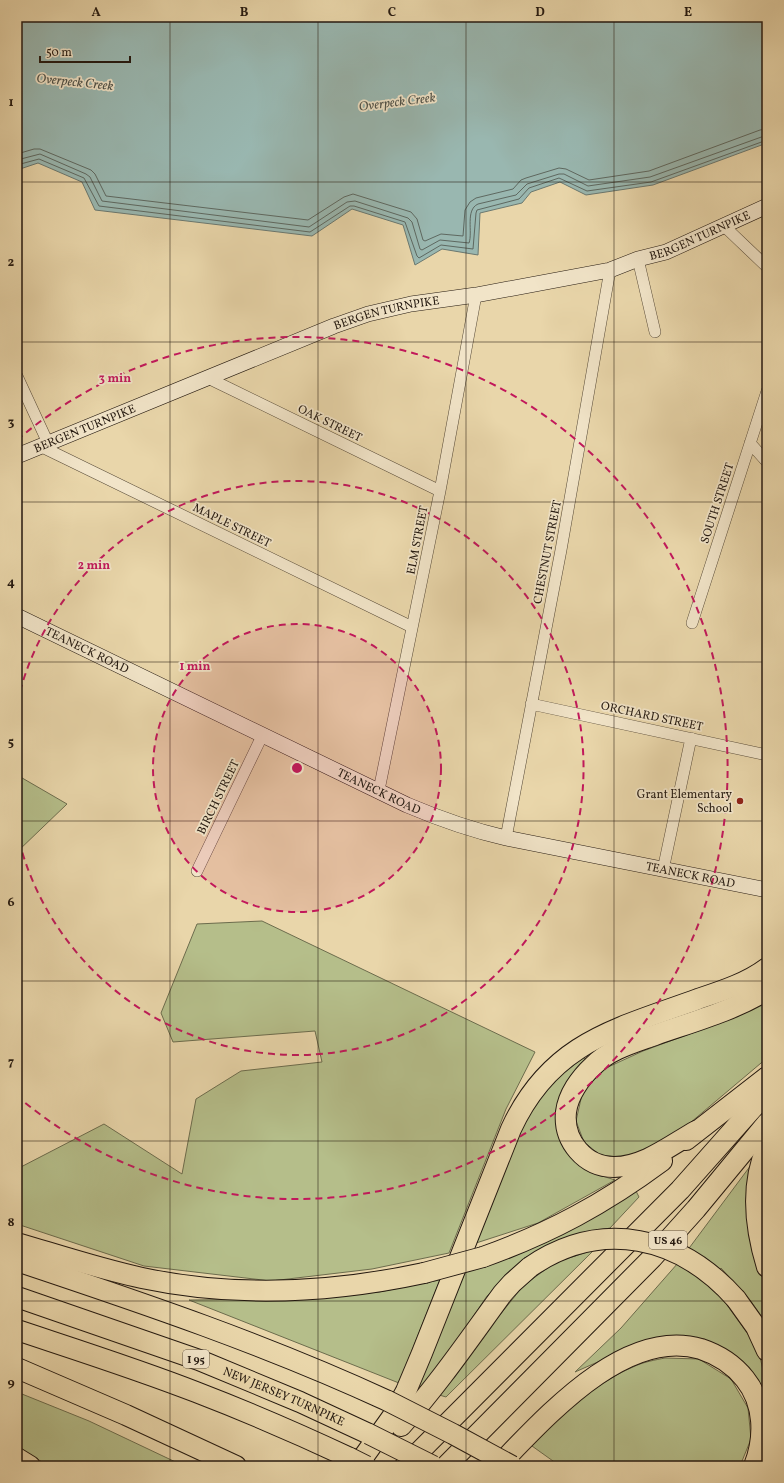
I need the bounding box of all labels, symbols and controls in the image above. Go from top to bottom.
text: A [91,4,101,22]
text: B [240,4,249,22]
text: C [388,4,396,22]
text: D [535,4,545,22]
text: E [684,4,692,22]
scale bar [40,38,130,64]
text: 50 m [46,45,72,61]
water label: Overpeck Creek [35,70,114,96]
water label: Overpeck Creek [358,89,437,117]
text: 1 [8,94,14,112]
street label: BERGEN TURNPIKE [648,208,753,265]
text: 2 [8,254,15,272]
street label: BERGEN TURNPIKE [332,293,441,334]
text: 3 min [99,371,131,387]
street label: BERGEN TURNPIKE [32,401,138,457]
street label: OAK STREET [295,401,364,446]
text: 3 [8,414,15,432]
street label: SOUTH STREET [697,461,739,546]
street label: CHESTNUT STREET [530,499,566,605]
street label: MAPLE STREET [190,500,273,552]
street label: ELM STREET [403,504,432,576]
text: 2 min [78,558,110,574]
text: 4 [7,574,15,592]
street label: TEANECK ROAD [42,624,131,678]
text: 1 min [180,659,211,675]
street label: ORCHARD STREET [599,698,704,736]
text: 5 [8,734,14,752]
street label: BIRCH STREET [194,757,244,838]
centre of rings [290,761,304,775]
street label: TEANECK ROAD [334,765,423,819]
place label: Grant Elementary School [637,787,732,817]
marker: Grant Elementary School [735,796,745,806]
street label: TEANECK ROAD [644,859,737,892]
text: 6 [7,894,15,912]
text: 7 [8,1054,14,1072]
text: 8 [7,1214,15,1232]
road number: US 46 [649,1231,687,1249]
road number: I 95 [183,1350,209,1368]
street label: NEW JERSEY TURNPIKE [220,1364,347,1431]
text: 9 [7,1374,15,1392]

